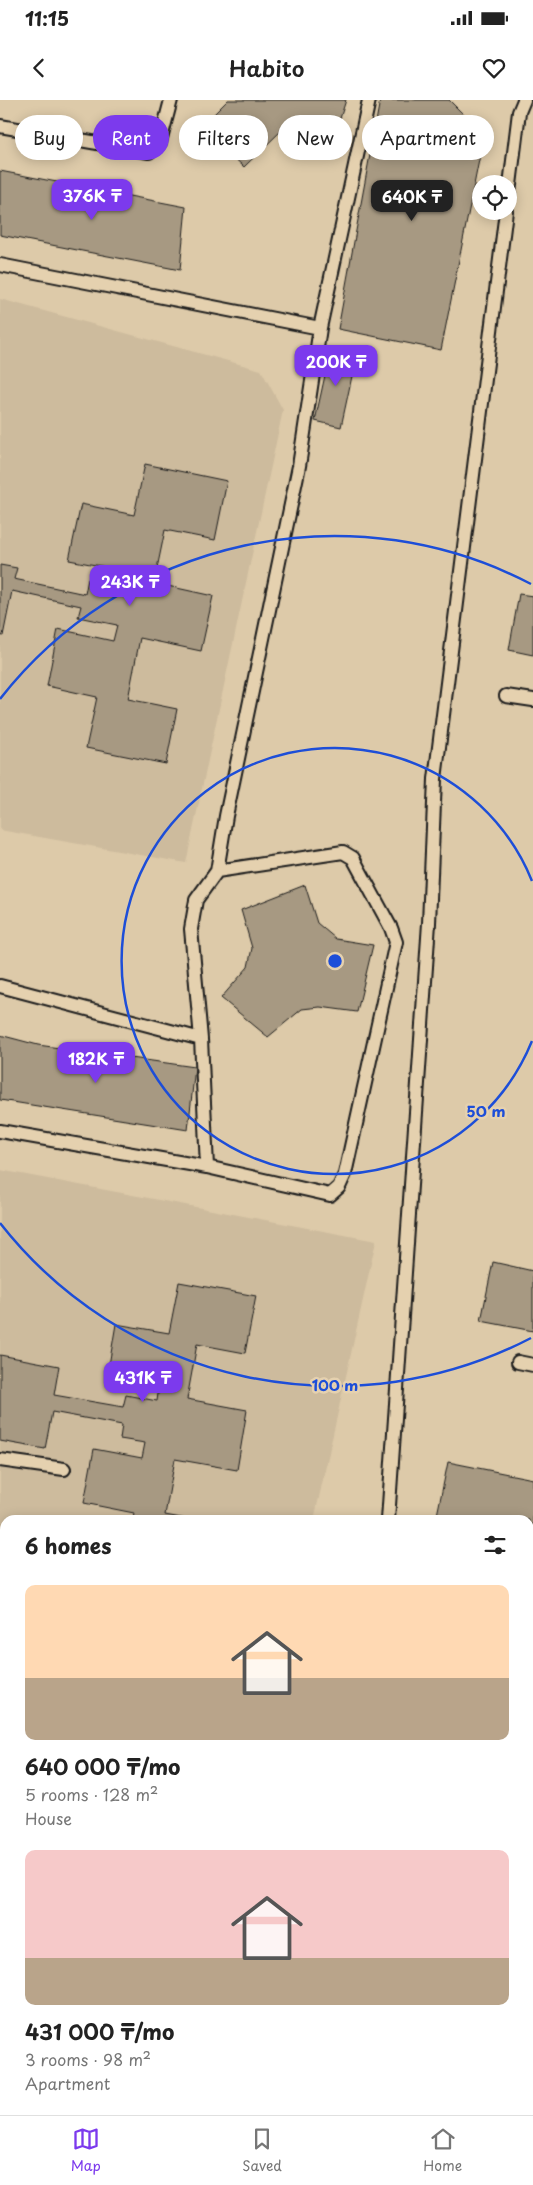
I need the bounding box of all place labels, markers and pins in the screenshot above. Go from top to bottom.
pin: 376K ₸ [51,178,133,221]
pin: 640K ₸ [371,180,453,222]
pin: 200K ₸ [295,344,377,387]
pin: 243K ₸ [89,564,171,607]
centre of rings [326,952,344,970]
pin: 182K ₸ [55,1042,137,1084]
pin: 431K ₸ [102,1360,184,1403]

